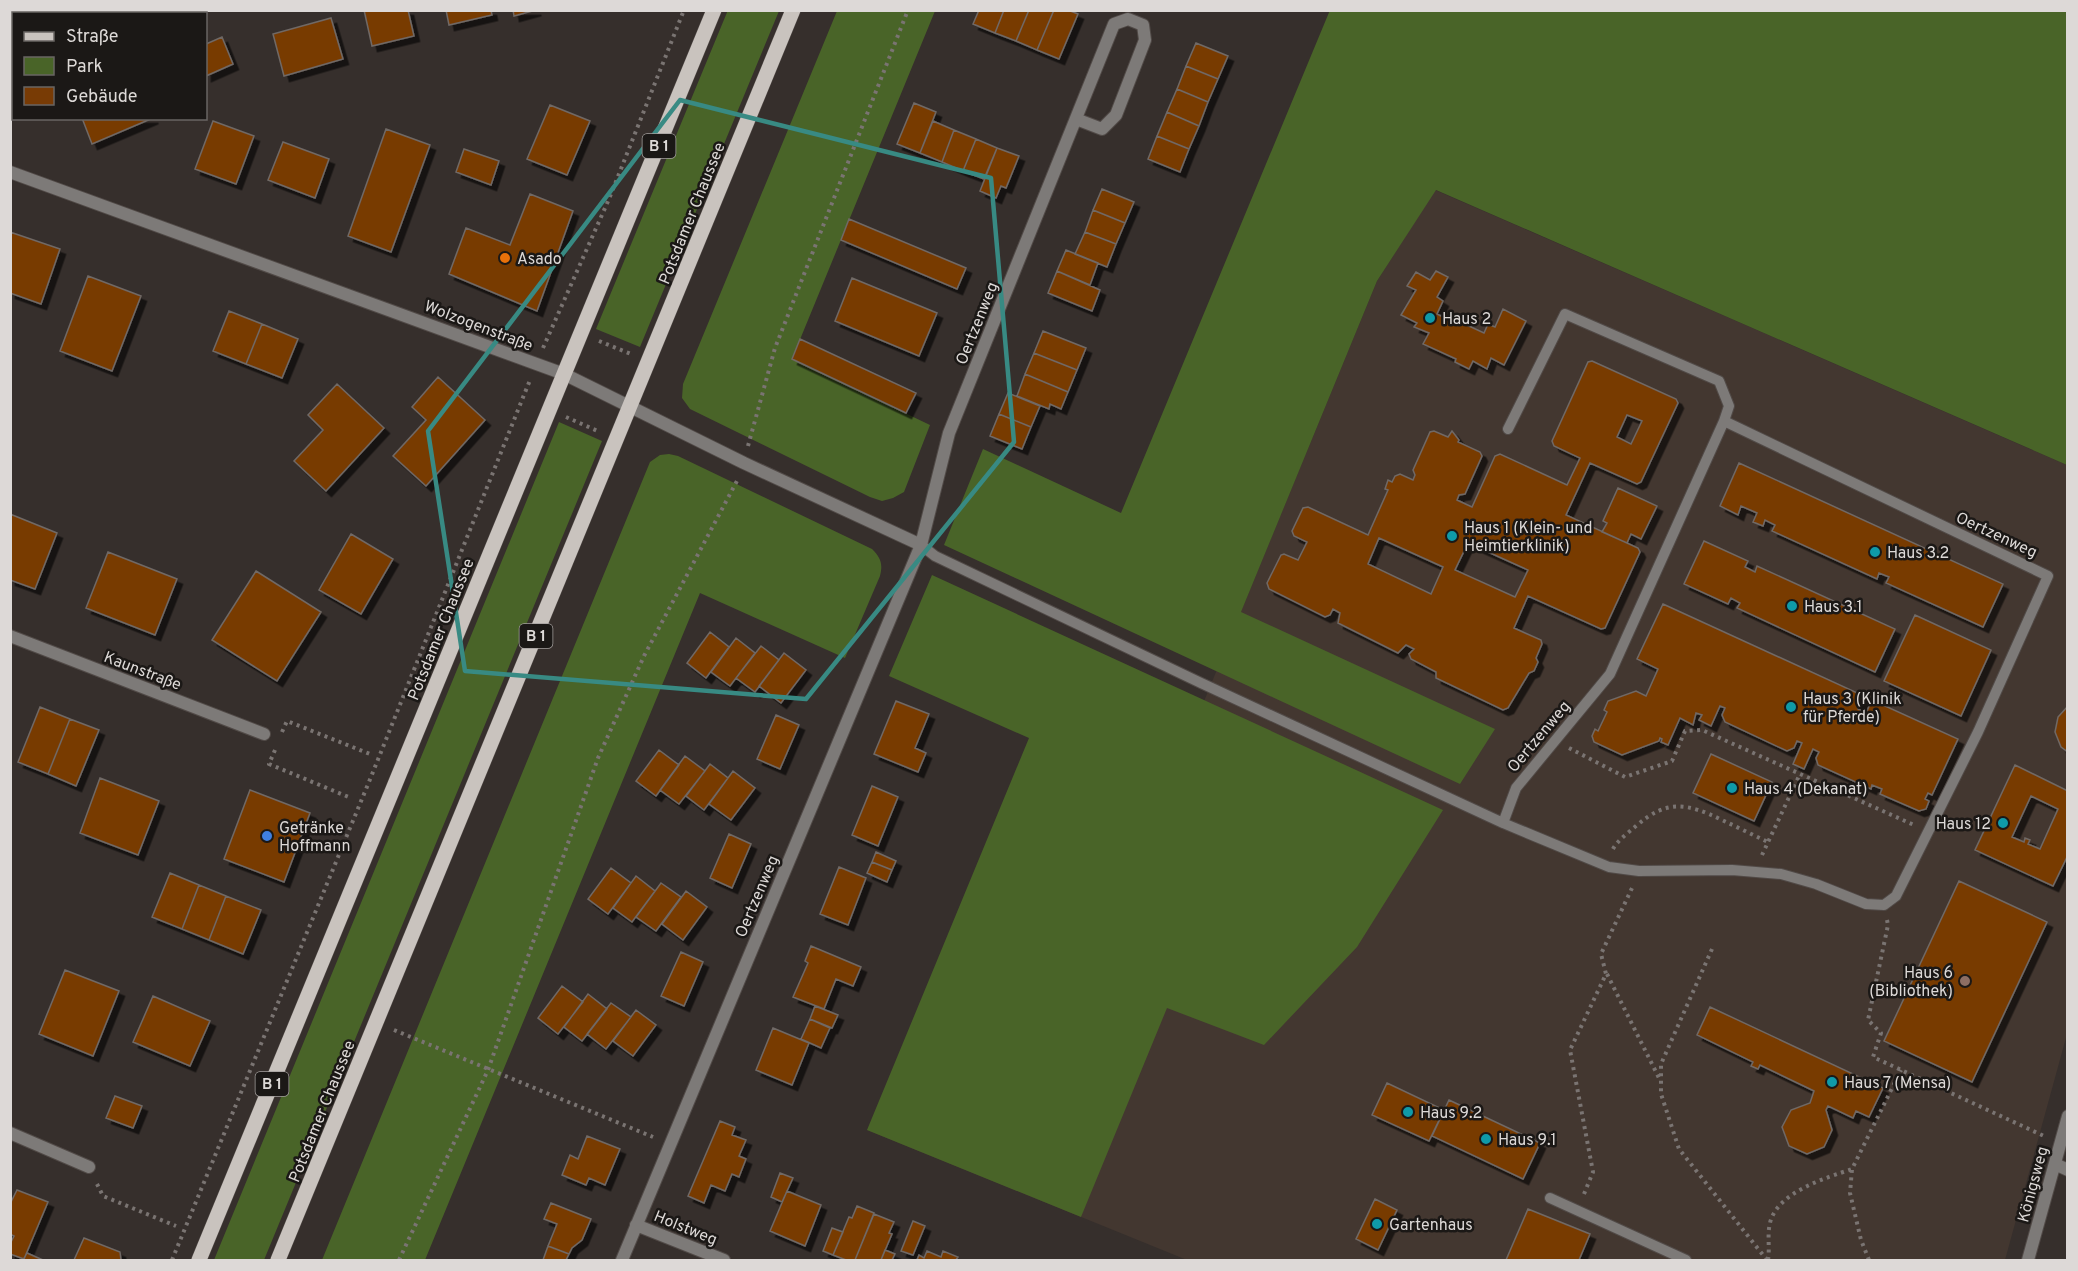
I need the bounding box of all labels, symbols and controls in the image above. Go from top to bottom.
legend [12,12,207,120]
text: Straße [66,26,118,49]
text: Park [66,56,103,79]
text: Gebäude [66,86,138,109]
road number: B 1 [642,134,676,158]
street label: Potsdamer Chaussee [655,140,731,288]
place label: Asado [517,250,562,270]
marker: Asado [498,251,512,265]
street label: Oertzenweg [952,279,1003,368]
street label: Wolzogenstraße [421,297,535,357]
place label: Haus 2 [1442,310,1491,330]
marker: Haus 2 [1423,311,1437,325]
street label: Oertzenweg [1952,508,2040,563]
place label: Haus 1 (Klein- und Heimtierklinik) [1464,519,1593,557]
marker: Haus 1 (Klein- und Heimtierklinik) [1445,529,1459,543]
place label: Haus 3.2 [1887,544,1949,564]
marker: Haus 3.2 [1868,545,1882,559]
street label: Potsdamer Chaussee [404,556,480,704]
place label: Haus 3.1 [1804,598,1863,618]
marker: Haus 3.1 [1785,599,1799,613]
road number: B 1 [520,624,552,648]
street label: Kaunstraße [101,648,184,696]
place label: Haus 3 (Klinik für Pferde) [1803,690,1902,728]
street label: Oertzenweg [1504,697,1575,777]
marker: Haus 3 (Klinik für Pferde) [1784,700,1798,714]
place label: Haus 4 (Dekanat) [1744,780,1867,800]
marker: Haus 4 (Dekanat) [1725,781,1739,795]
place label: Haus 12 [1936,815,1991,835]
marker: Haus 12 [1996,816,2010,830]
place label: Getränke Hoffmann [279,819,350,857]
marker: Getränke Hoffmann [260,829,274,843]
street label: Oertzenweg [732,853,784,941]
place label: Haus 6 (Bibliothek) [1869,964,1953,1002]
marker: Haus 6 (Bibliothek) [1958,974,1972,988]
street label: Potsdamer Chaussee [285,1038,361,1186]
road number: B 1 [256,1072,288,1096]
place label: Haus 7 (Mensa) [1844,1074,1951,1094]
marker: Haus 7 (Mensa) [1825,1075,1839,1089]
place label: Haus 9.2 [1420,1104,1482,1124]
marker: Haus 9.2 [1401,1105,1415,1119]
place label: Haus 9.1 [1498,1131,1557,1151]
marker: Haus 9.1 [1479,1132,1493,1146]
street label: Königsweg [2014,1144,2054,1225]
street label: Holstweg [651,1207,720,1251]
place label: Gartenhaus [1389,1216,1473,1236]
marker: Gartenhaus [1370,1217,1384,1231]

